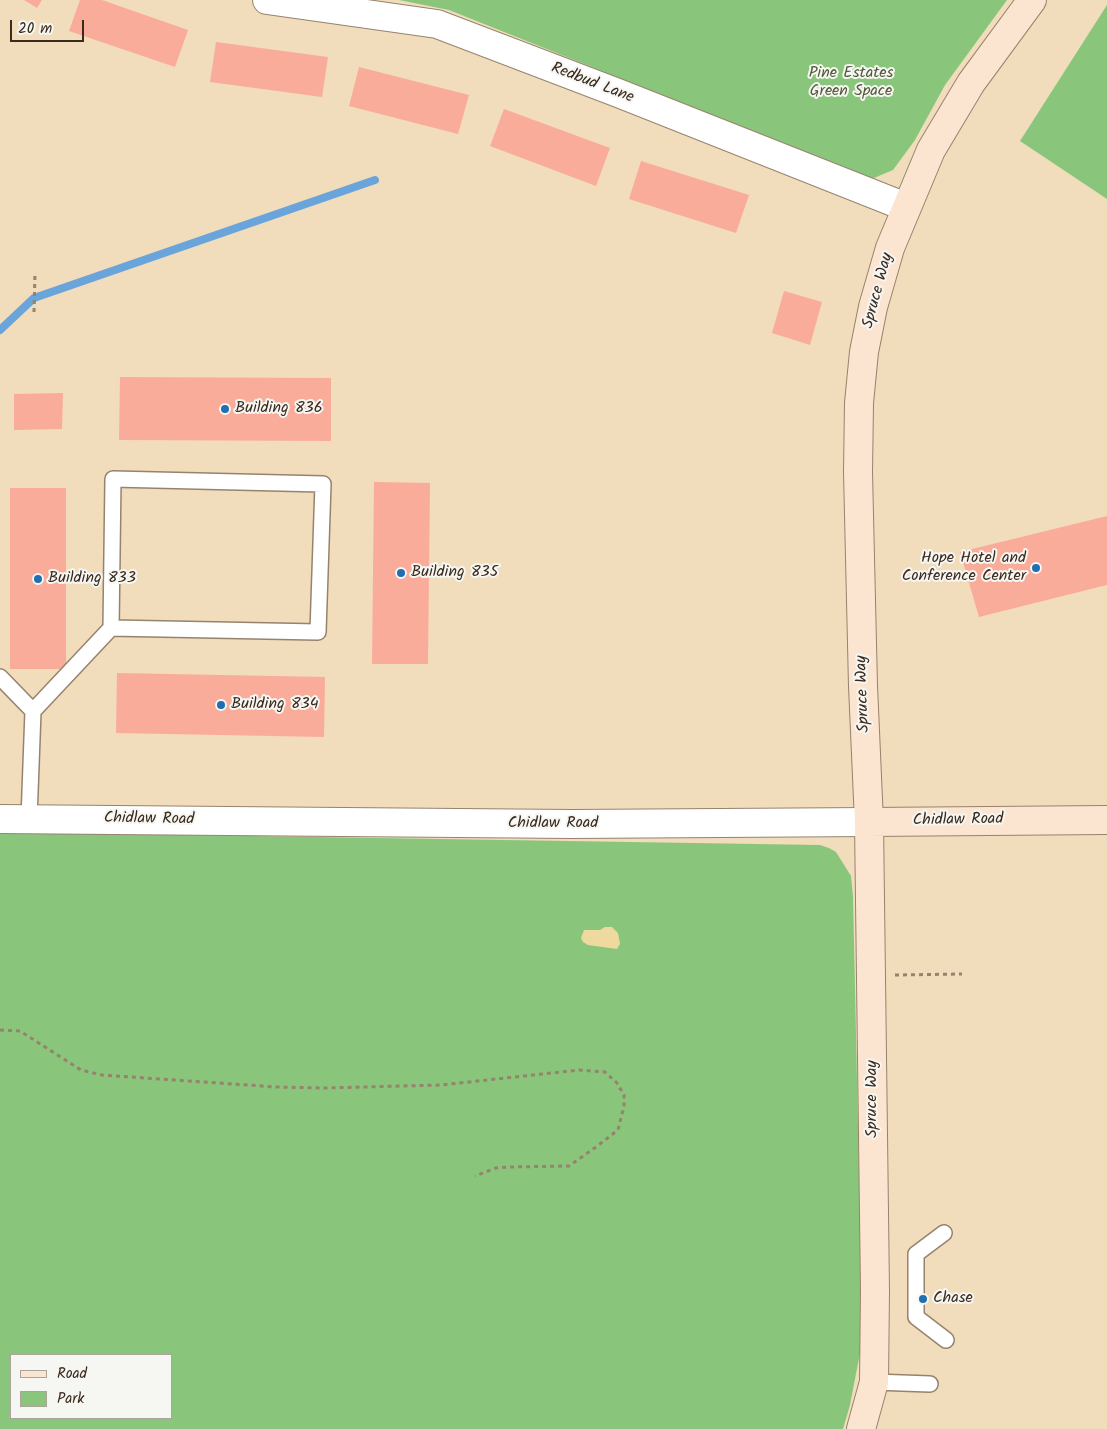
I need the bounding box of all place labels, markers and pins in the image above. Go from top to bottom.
place label: Building 836 [235,399,323,419]
marker: Building 836 [219,403,231,415]
place label: Hope Hotel and Conference Center [902,549,1026,587]
marker: Hope Hotel and Conference Center [1030,562,1042,574]
place label: Building 835 [411,563,498,583]
marker: Building 835 [395,567,407,579]
place label: Building 833 [48,569,136,589]
marker: Building 833 [32,573,44,585]
place label: Building 834 [231,695,319,715]
marker: Building 834 [215,699,227,711]
place label: Chase [933,1289,973,1309]
marker: Chase [917,1293,929,1305]

